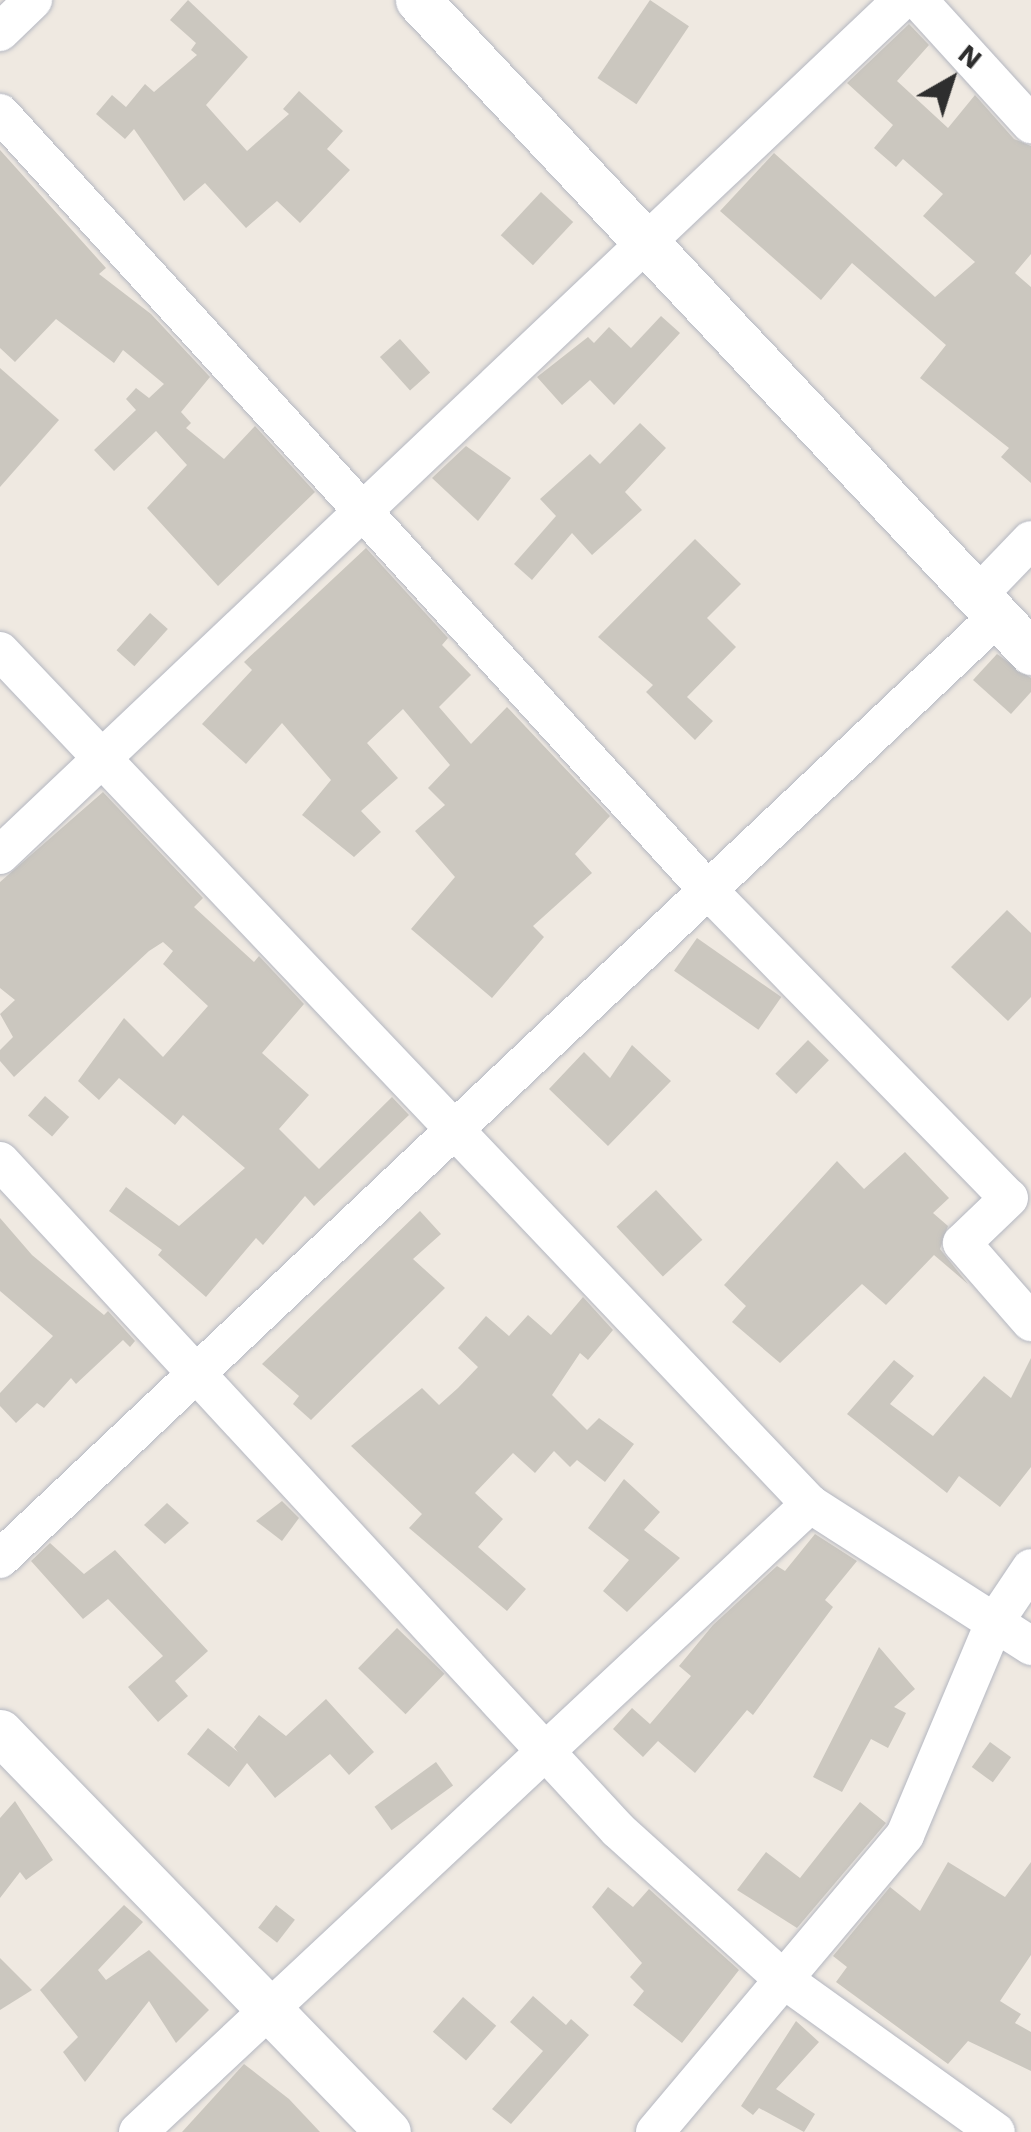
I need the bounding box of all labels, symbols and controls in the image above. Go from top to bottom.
north arrow [901,30,1001,130]
text: N [952,37,989,76]

